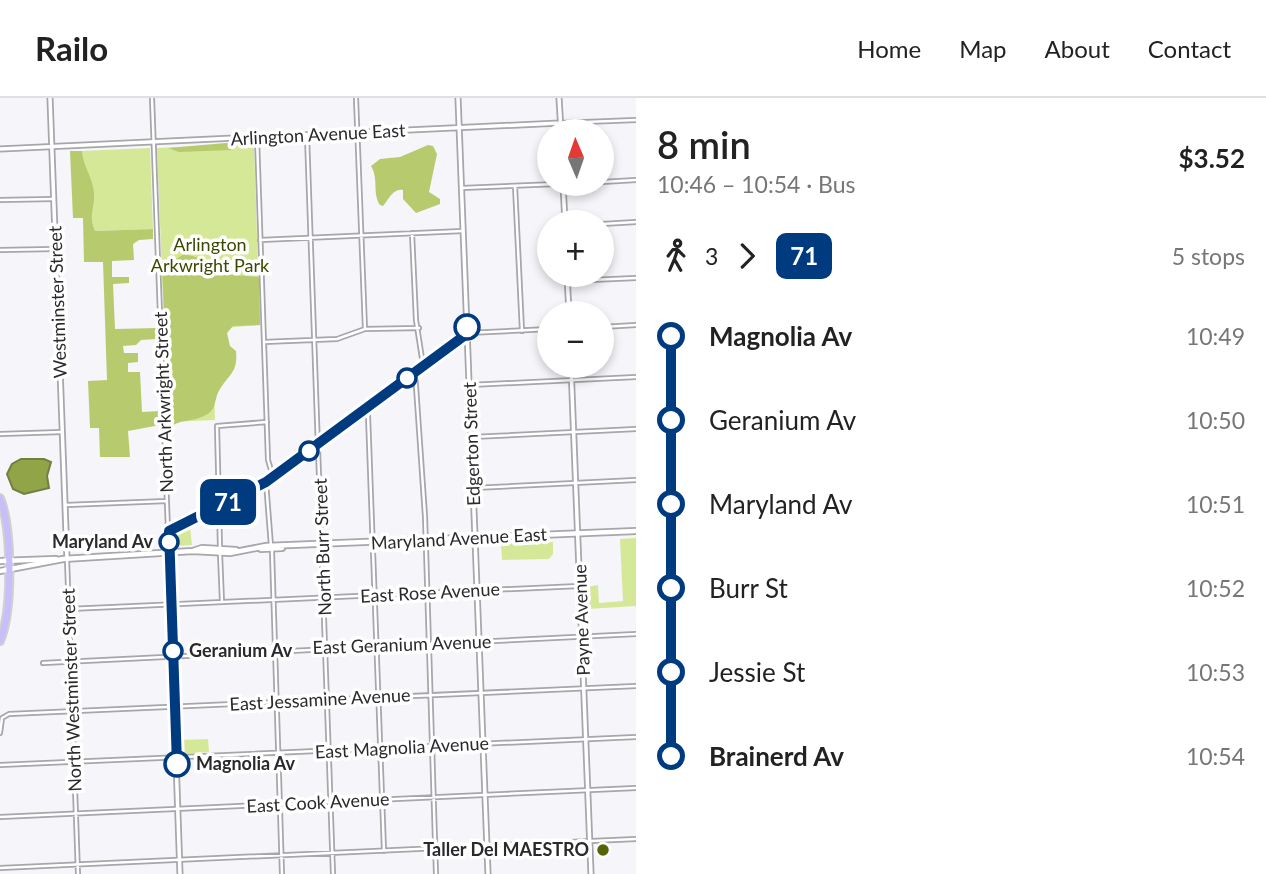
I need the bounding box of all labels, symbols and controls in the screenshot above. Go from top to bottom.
text: Railo [35,28,108,68]
text: Home [857,34,921,63]
text: Map [959,34,1007,63]
text: About [1045,34,1110,63]
text: Contact [1148,34,1231,63]
street label: Arlington Avenue East [230,118,406,150]
north arrow [537,119,614,196]
map controls [537,119,614,378]
text: 8 min [657,121,751,167]
text: $3.52 [1179,142,1245,174]
text: 10:46 – 10:54 · Bus [657,170,856,198]
button: + [537,210,614,287]
street label: Westminster Street [43,225,71,379]
park label: Arlington Arkwright Park [151,233,270,276]
icon: walk [657,237,695,275]
icon: forward [728,237,766,275]
text: 71 [790,241,818,270]
text: 3 [705,242,718,270]
text: 5 stops [1172,242,1245,270]
button: − [537,301,614,378]
street label: North Arkwright Street [149,311,177,493]
unlabelled marker [454,314,480,340]
text: Magnolia Av [709,320,852,352]
text: 10:49 [1186,322,1245,350]
unlabelled marker [397,368,417,388]
street label: Edgerton Street [458,381,484,506]
text: Geranium Av [709,404,856,436]
text: 10:50 [1186,406,1245,434]
unlabelled marker [299,441,319,461]
street label: North Burr Street [309,477,335,616]
line badge: 71 [196,479,260,525]
text: 71 [214,487,242,516]
text: Maryland Av [709,488,852,520]
text: 10:51 [1186,490,1245,518]
street label: Maryland Avenue East [370,522,548,554]
place label: Maryland Av [52,530,153,552]
marker: Maryland Av [159,532,179,552]
street label: Payne Avenue [568,564,594,676]
text: Burr St [709,572,788,604]
text: 10:52 [1186,574,1245,602]
street label: East Rose Avenue [360,577,500,607]
street label: North Westminster Street [56,587,86,792]
street label: East Geranium Avenue [312,630,492,658]
place label: Geranium Av [189,639,293,661]
marker: Geranium Av [163,641,183,661]
text: Jessie St [709,656,805,688]
text: 10:53 [1186,658,1245,686]
street label: East Jessamine Avenue [229,683,411,715]
street label: East Magnolia Avenue [314,731,490,763]
text: Brainerd Av [709,740,844,772]
text: 10:54 [1186,742,1245,770]
marker: Magnolia Av [164,751,190,777]
place label: Magnolia Av [196,752,296,774]
street label: East Cook Avenue [246,787,390,817]
place label: Taller Del MAESTRO [423,838,589,860]
marker: Taller Del MAESTRO [595,842,611,858]

